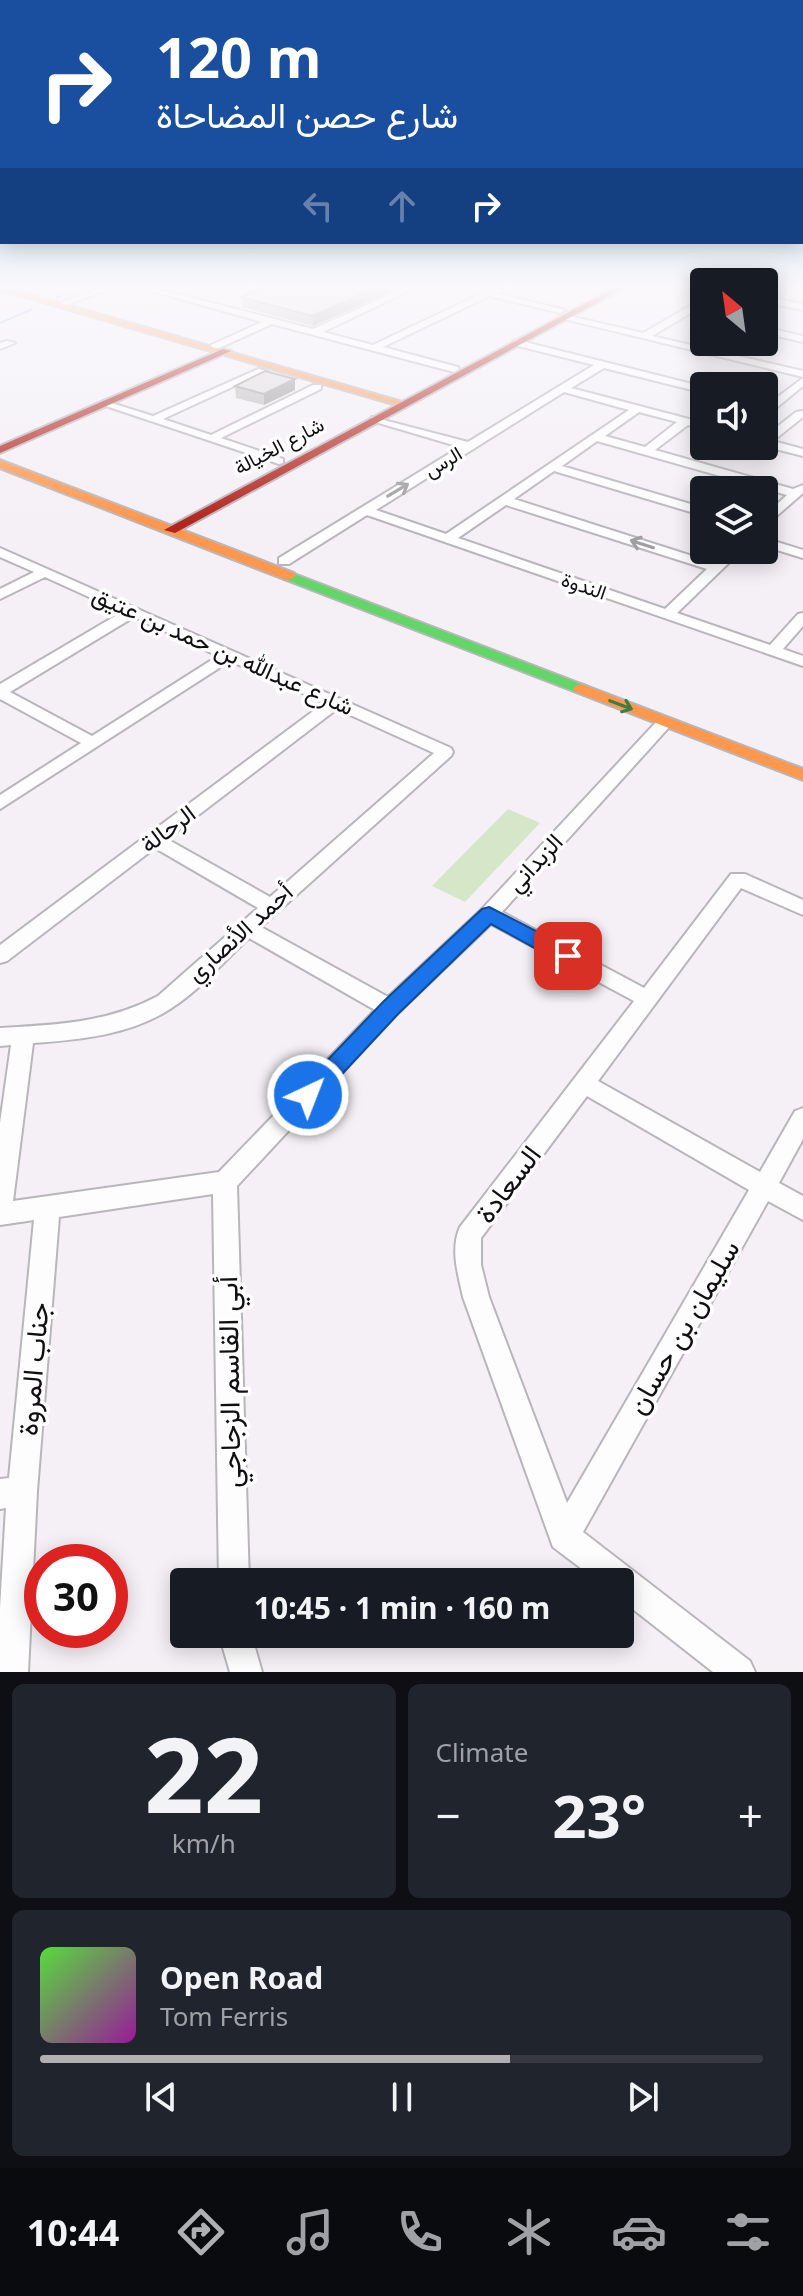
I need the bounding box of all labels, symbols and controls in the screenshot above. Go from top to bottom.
text: 120 m [156,18,321,94]
icon: right [24,32,128,136]
text: شارع حصن المضاحاة [156,90,458,139]
icon: left [296,184,340,228]
icon: ahead [380,184,424,228]
icon: right [464,184,508,228]
north arrow [690,268,778,356]
map controls [690,268,778,564]
button: sound [690,372,778,460]
street label: شارع الخيالة [229,411,329,481]
street label: الرس [419,440,467,483]
button: layers [690,476,778,564]
one-way arrow [386,481,409,497]
one-way arrow [629,536,655,551]
street label: الندوة [558,565,610,606]
street label: شارع عبدالله بن حمد بن عتيق [87,577,360,723]
one-way arrow [608,698,633,713]
street label: الرحالة [133,796,202,860]
street label: الزبداني [498,825,572,901]
street label: أحمد الأنصاري [179,875,302,991]
pin [534,922,602,990]
icon: arrive [546,934,590,978]
position arrow [266,1053,350,1137]
street label: السعادة [466,1137,549,1230]
street label: سليمان بن حسان [617,1232,747,1421]
street label: أبي القاسم الزجاجي [207,1276,254,1488]
street label: جناب المروة [7,1301,57,1437]
speed limit sign: 30 [24,1544,128,1648]
text: 10:45 · 1 min · 160 m [254,1587,550,1628]
text: 22 [144,1702,263,1843]
text: Climate [436,1734,528,1770]
text: 23° [552,1774,646,1856]
text: − [436,1785,461,1845]
text: + [738,1785,763,1845]
text: km/h [172,1825,236,1861]
text: Open Road [160,1957,323,1998]
text: Tom Ferris [160,1998,288,2034]
icon: previous [139,2075,183,2119]
icon: pause [380,2075,424,2119]
icon: next [621,2075,665,2119]
icon: directions [173,2204,229,2260]
icon: music [282,2204,338,2260]
icon: phone [392,2204,448,2260]
icon: climate [501,2204,557,2260]
icon: car [611,2204,667,2260]
icon: filters [720,2204,776,2260]
text: 10:44 [27,2208,119,2257]

